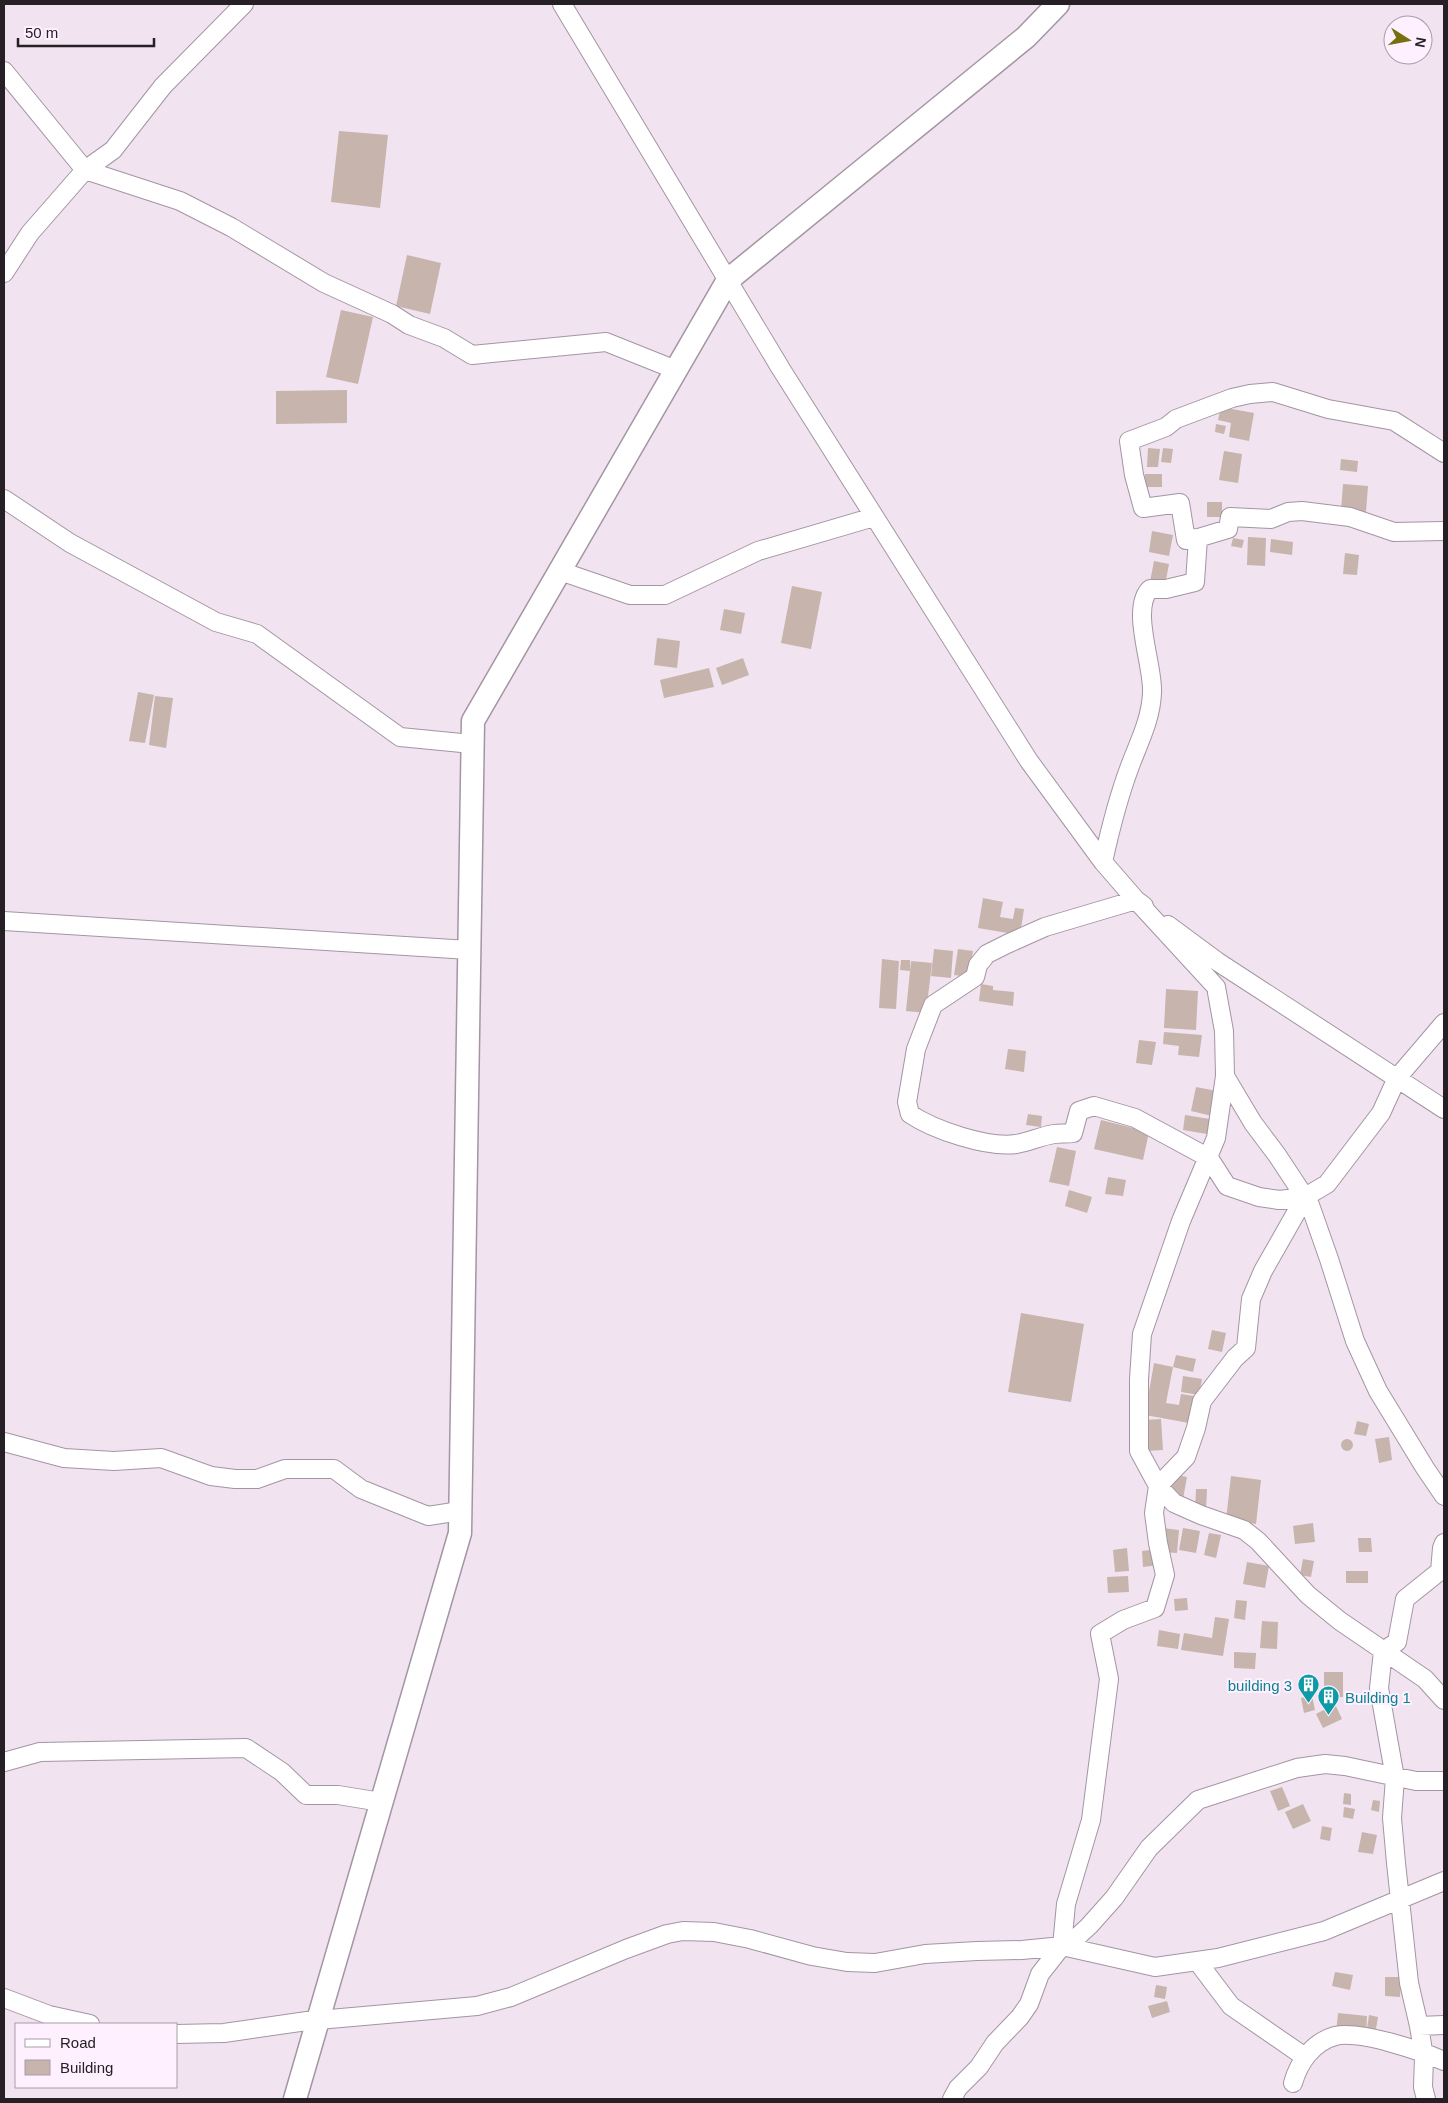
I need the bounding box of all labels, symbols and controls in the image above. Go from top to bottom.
scale bar [18,15,154,47]
north arrow [1383,15,1433,65]
text: 50 m [25,24,58,41]
text: N [1412,36,1430,49]
building icon: building 3 [1296,1673,1320,1704]
place label: building 3 [1228,1677,1292,1694]
building icon: Building 1 [1317,1685,1341,1716]
place label: Building 1 [1345,1689,1411,1706]
legend [15,2023,178,2088]
text: Road [60,2034,96,2051]
text: Building [60,2059,113,2076]

